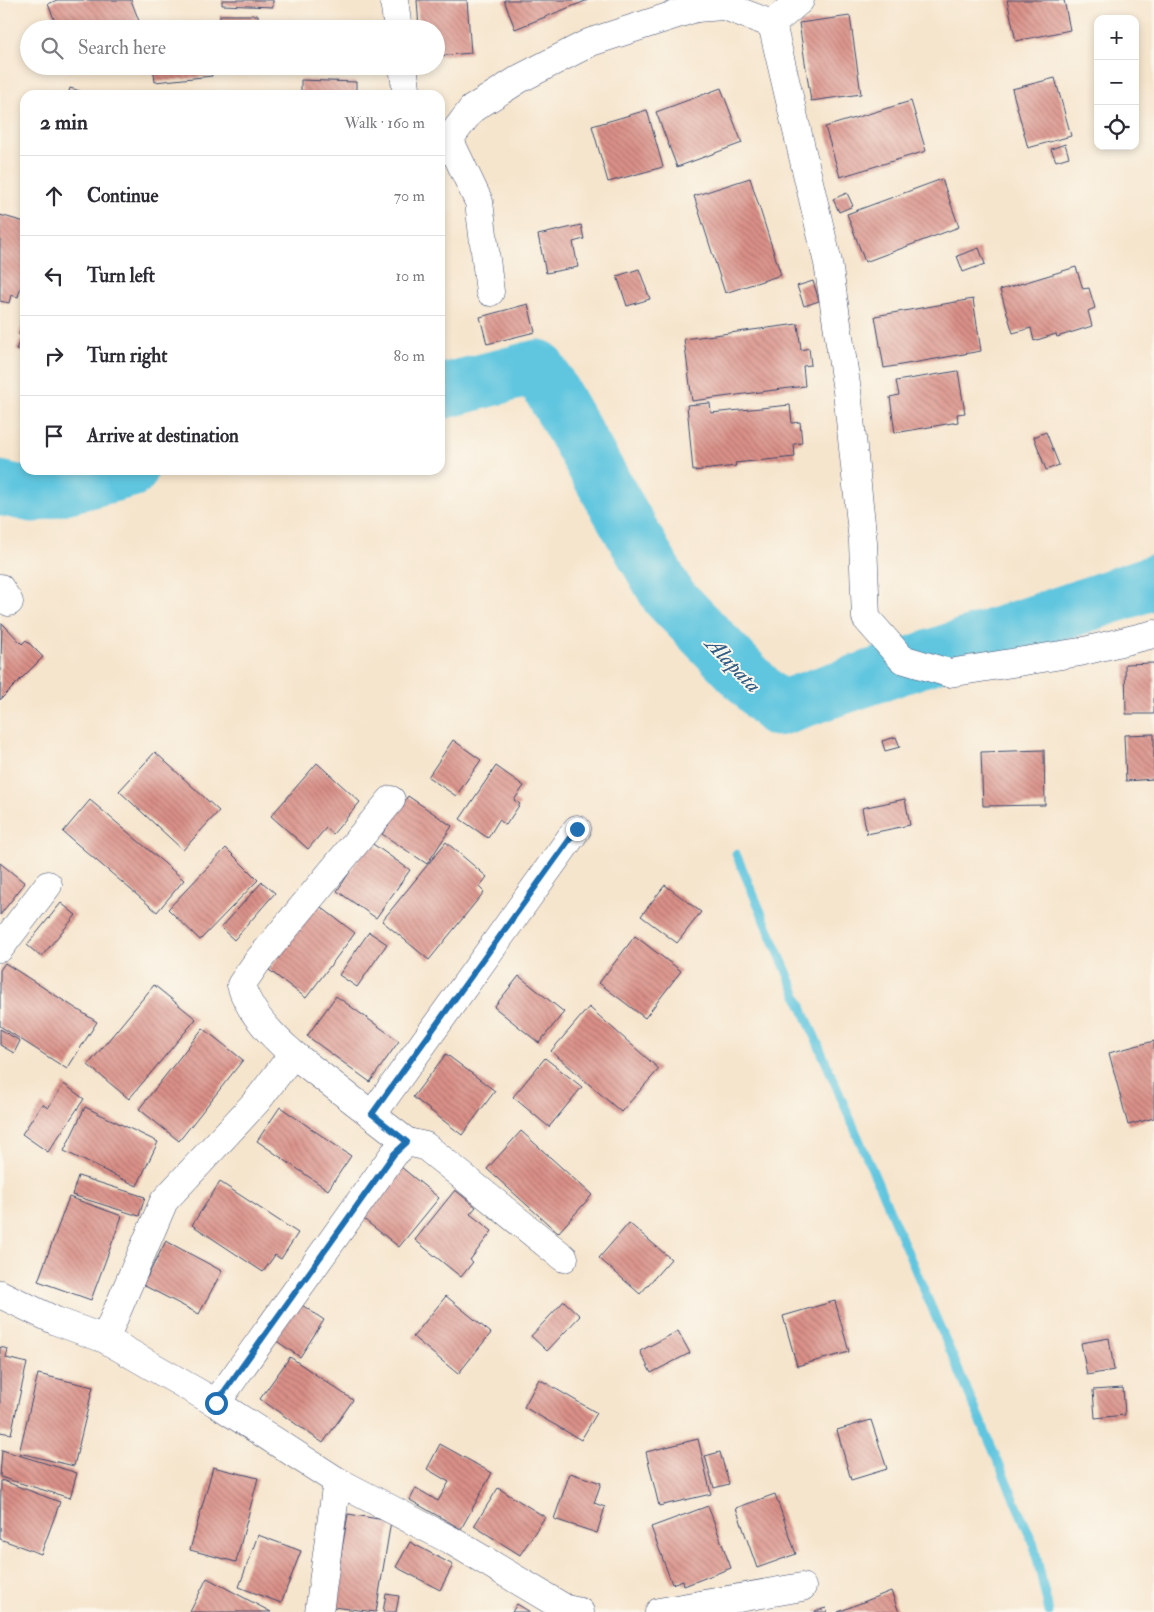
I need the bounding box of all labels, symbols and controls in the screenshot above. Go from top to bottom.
map controls [1094,15,1139,150]
button: + [1094,15,1139,60]
search box [20,20,445,75]
icon: search [38,34,66,62]
text: Search here [78,36,166,60]
button: − [1094,60,1139,105]
button: locate [1094,105,1139,150]
text: 2 min [40,109,88,136]
text: Walk · 160 m [344,113,425,133]
icon: ahead [40,182,68,210]
text: Continue [87,184,158,208]
text: 70 m [394,186,425,206]
icon: left [40,262,68,290]
text: Turn left [87,264,155,288]
text: 10 m [395,266,425,286]
icon: right [40,342,68,370]
text: Turn right [87,344,167,368]
text: 80 m [394,346,425,366]
icon: arrive [40,422,68,450]
text: Arrive at destination [87,424,239,448]
water label: Alapata [698,629,767,699]
route end [566,818,589,841]
route start [205,1392,228,1415]

